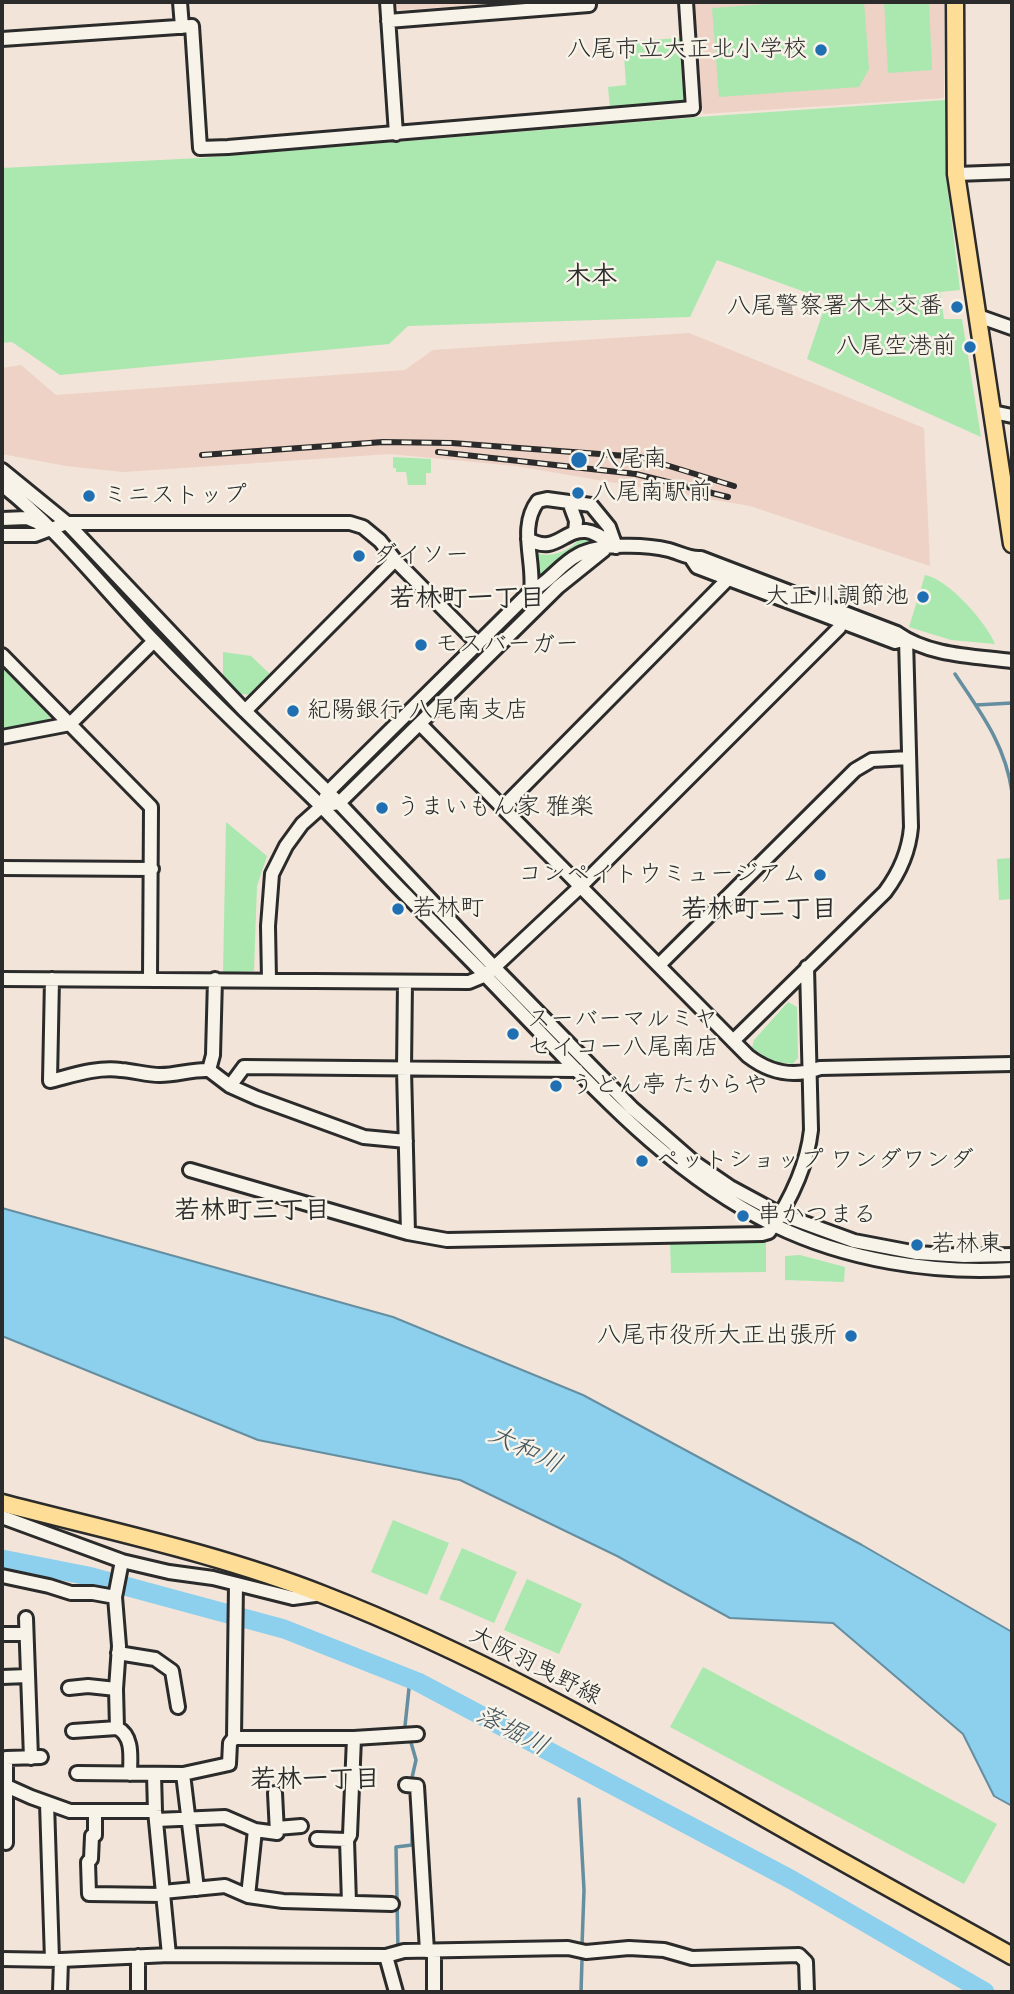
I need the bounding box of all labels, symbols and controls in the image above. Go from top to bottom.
place label: 八尾市立大正北小学校 [567,36,807,64]
marker: 八尾市立大正北小学校 [813,42,829,58]
district label: 木本 [565,261,617,293]
place label: 八尾警察署木本交番 [727,293,943,321]
marker: 八尾警察署木本交番 [949,299,965,315]
place label: 八尾空港前 [836,333,956,361]
marker: 八尾空港前 [962,339,978,355]
place label: 八尾南 [595,446,667,474]
marker: 八尾南 [569,450,589,470]
place label: 八尾南駅前 [592,479,712,507]
place label: ミニストップ [103,482,247,510]
marker: 八尾南駅前 [570,485,586,501]
marker: ミニストップ [81,488,97,504]
place label: ダイソー [373,542,469,570]
marker: ダイソー [351,548,367,564]
district label: 若林町一丁目 [389,583,545,615]
place label: 大正川調節池 [765,583,909,611]
marker: 大正川調節池 [915,589,931,605]
place label: モスバーガー [435,631,579,659]
marker: モスバーガー [413,637,429,653]
place label: 紀陽銀行 八尾南支店 [307,697,529,725]
marker: 紀陽銀行 八尾南支店 [285,703,301,719]
place label: うまいもん家 雅楽 [396,794,594,822]
marker: うまいもん家 雅楽 [374,800,390,816]
place label: コンペイトウミュージアム [518,861,806,889]
marker: コンペイトウミュージアム [812,867,828,883]
district label: 若林町二丁目 [681,894,837,926]
place label: 若林町 [412,895,484,923]
marker: 若林町 [390,901,406,917]
place label: スーバーマルミヤ セイコー八尾南店 [527,1006,719,1062]
marker: スーバーマルミヤ セイコー八尾南店 [505,1026,521,1042]
place label: うどん亭 たからや [570,1072,768,1100]
marker: うどん亭 たからや [548,1078,564,1094]
place label: ペットショップ ワンダワンダ [656,1147,974,1175]
marker: ペットショップ ワンダワンダ [634,1153,650,1169]
district label: 若林町三丁目 [174,1195,330,1227]
place label: 串かつまる [757,1202,877,1230]
marker: 串かつまる [735,1208,751,1224]
place label: 若林東 [931,1231,1003,1259]
marker: 若林東 [909,1237,925,1253]
place label: 八尾市役所大正出張所 [597,1322,837,1350]
marker: 八尾市役所大正出張所 [843,1328,859,1344]
water label: 大和川 [483,1419,567,1481]
street label: 大阪羽曳野線 [464,1620,606,1712]
water label: 落堀川 [470,1699,554,1763]
district label: 若林一丁目 [250,1764,380,1796]

